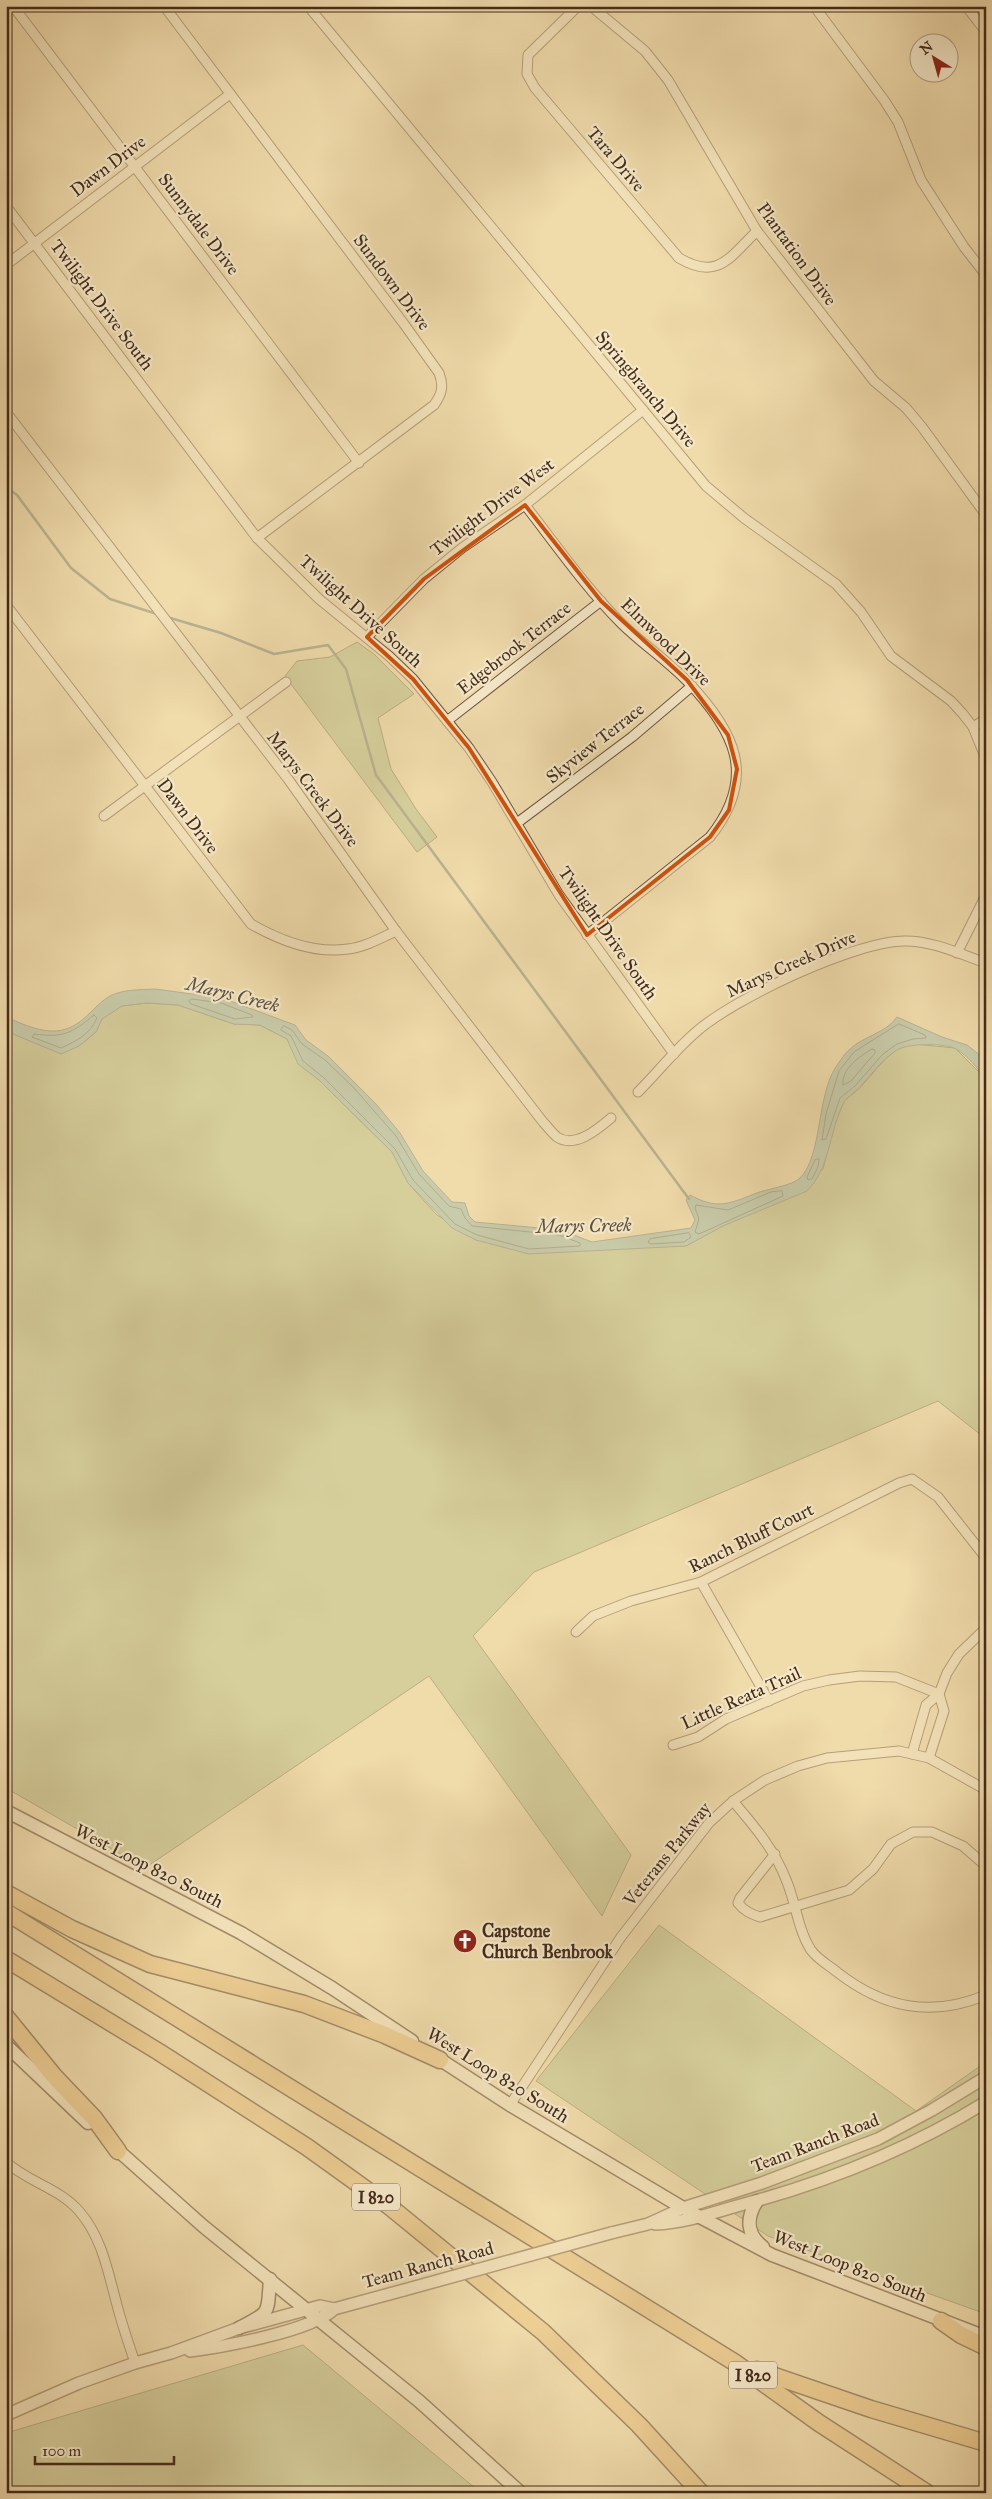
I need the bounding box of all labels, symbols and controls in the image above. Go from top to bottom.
north arrow [910,32,960,82]
text: N [917,38,936,58]
street label: Tara Drive [582,122,650,196]
street label: Dawn Drive [66,131,150,201]
street label: Sunnydale Drive [154,169,244,279]
street label: Plantation Drive [752,198,842,310]
street label: Sundown Drive [349,230,435,334]
street label: Twilight Drive South [45,235,158,375]
street label: Springbranch Drive [590,326,701,452]
street label: Twilight Drive West [426,453,559,562]
street label: Twilight Drive South [294,550,427,673]
street label: Elmwood Drive [616,593,716,691]
street label: Edgebrook Terrace [453,597,576,700]
street label: Skyview Terrace [542,698,648,788]
street label: Marys Creek Drive [262,727,364,851]
street label: Dawn Drive [153,774,223,858]
street label: Twilight Drive South [553,862,662,1005]
street label: Marys Creek Drive [723,926,859,1002]
water label: Marys Creek [182,971,282,1017]
water label: Marys Creek [534,1213,632,1238]
street label: Ranch Bluff Court [685,1498,818,1578]
street label: Little Reata Trail [678,1662,804,1734]
street label: Veterans Parkway [618,1797,716,1911]
street label: West Loop 820 South [71,1819,227,1913]
place label: Capstone Church Benbrook [482,1920,614,1963]
church icon: Capstone Church Benbrook [452,1928,478,1954]
street label: West Loop 820 South [423,2022,573,2128]
street label: Team Ranch Road [748,2109,882,2177]
road number: I 820 [352,2184,400,2210]
street label: West Loop 820 South [770,2225,930,2307]
street label: Team Ranch Road [360,2237,496,2293]
road number: I 820 [729,2362,777,2388]
scale bar [35,2434,174,2466]
text: 100 m [42,2442,82,2460]

